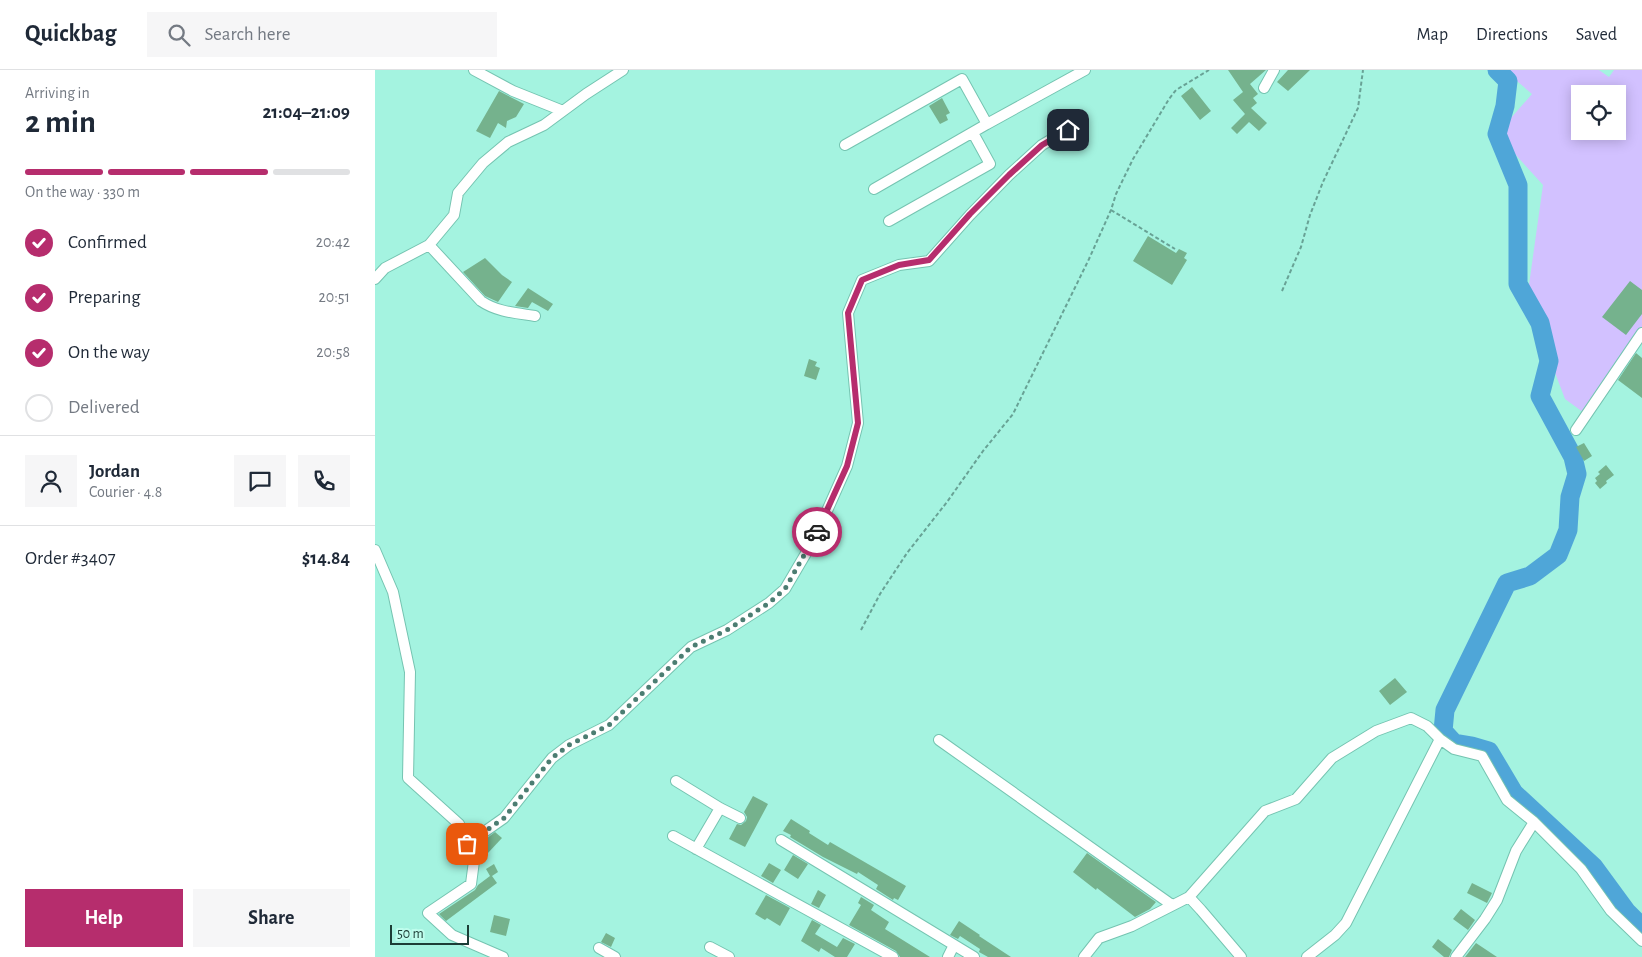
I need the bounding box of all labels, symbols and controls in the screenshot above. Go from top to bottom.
search box [147,12,497,57]
icon: search [165,21,193,49]
text: Quickbag [25,22,117,46]
text: Search here [205,25,290,44]
text: Map [1417,26,1448,44]
text: Directions [1476,26,1548,44]
text: Saved [1576,26,1617,44]
text: Arriving in [25,85,90,101]
map controls [1571,85,1626,140]
button: locate [1571,85,1626,140]
text: 21:04–21:09 [262,103,350,122]
text: 2 min [25,106,96,138]
pin [1047,109,1089,151]
icon: home [1054,116,1082,144]
text: On the way · 330 m [25,184,140,200]
icon: check [25,229,53,257]
text: Confirmed [68,233,147,252]
text: 20:42 [316,234,350,250]
icon: check [25,284,53,312]
text: Preparing [68,288,141,307]
text: 20:51 [318,289,350,305]
icon: check [25,339,53,367]
text: On the way [68,343,150,362]
text: 20:58 [316,344,350,360]
text: Delivered [68,398,140,417]
button: person [25,455,77,507]
button: chat [234,455,286,507]
button: phone [298,455,350,507]
text: Jordan [89,462,140,481]
text: Courier · 4.8 [89,484,162,500]
courier [792,507,842,557]
icon: car [803,518,831,546]
text: Order #3407 [25,549,116,568]
text: $14.84 [302,549,350,568]
pin [446,823,488,865]
icon: bag [453,830,481,858]
button: Help [25,889,183,947]
button: Share [193,889,350,947]
scale bar [390,922,469,945]
text: 50 m [397,927,424,941]

